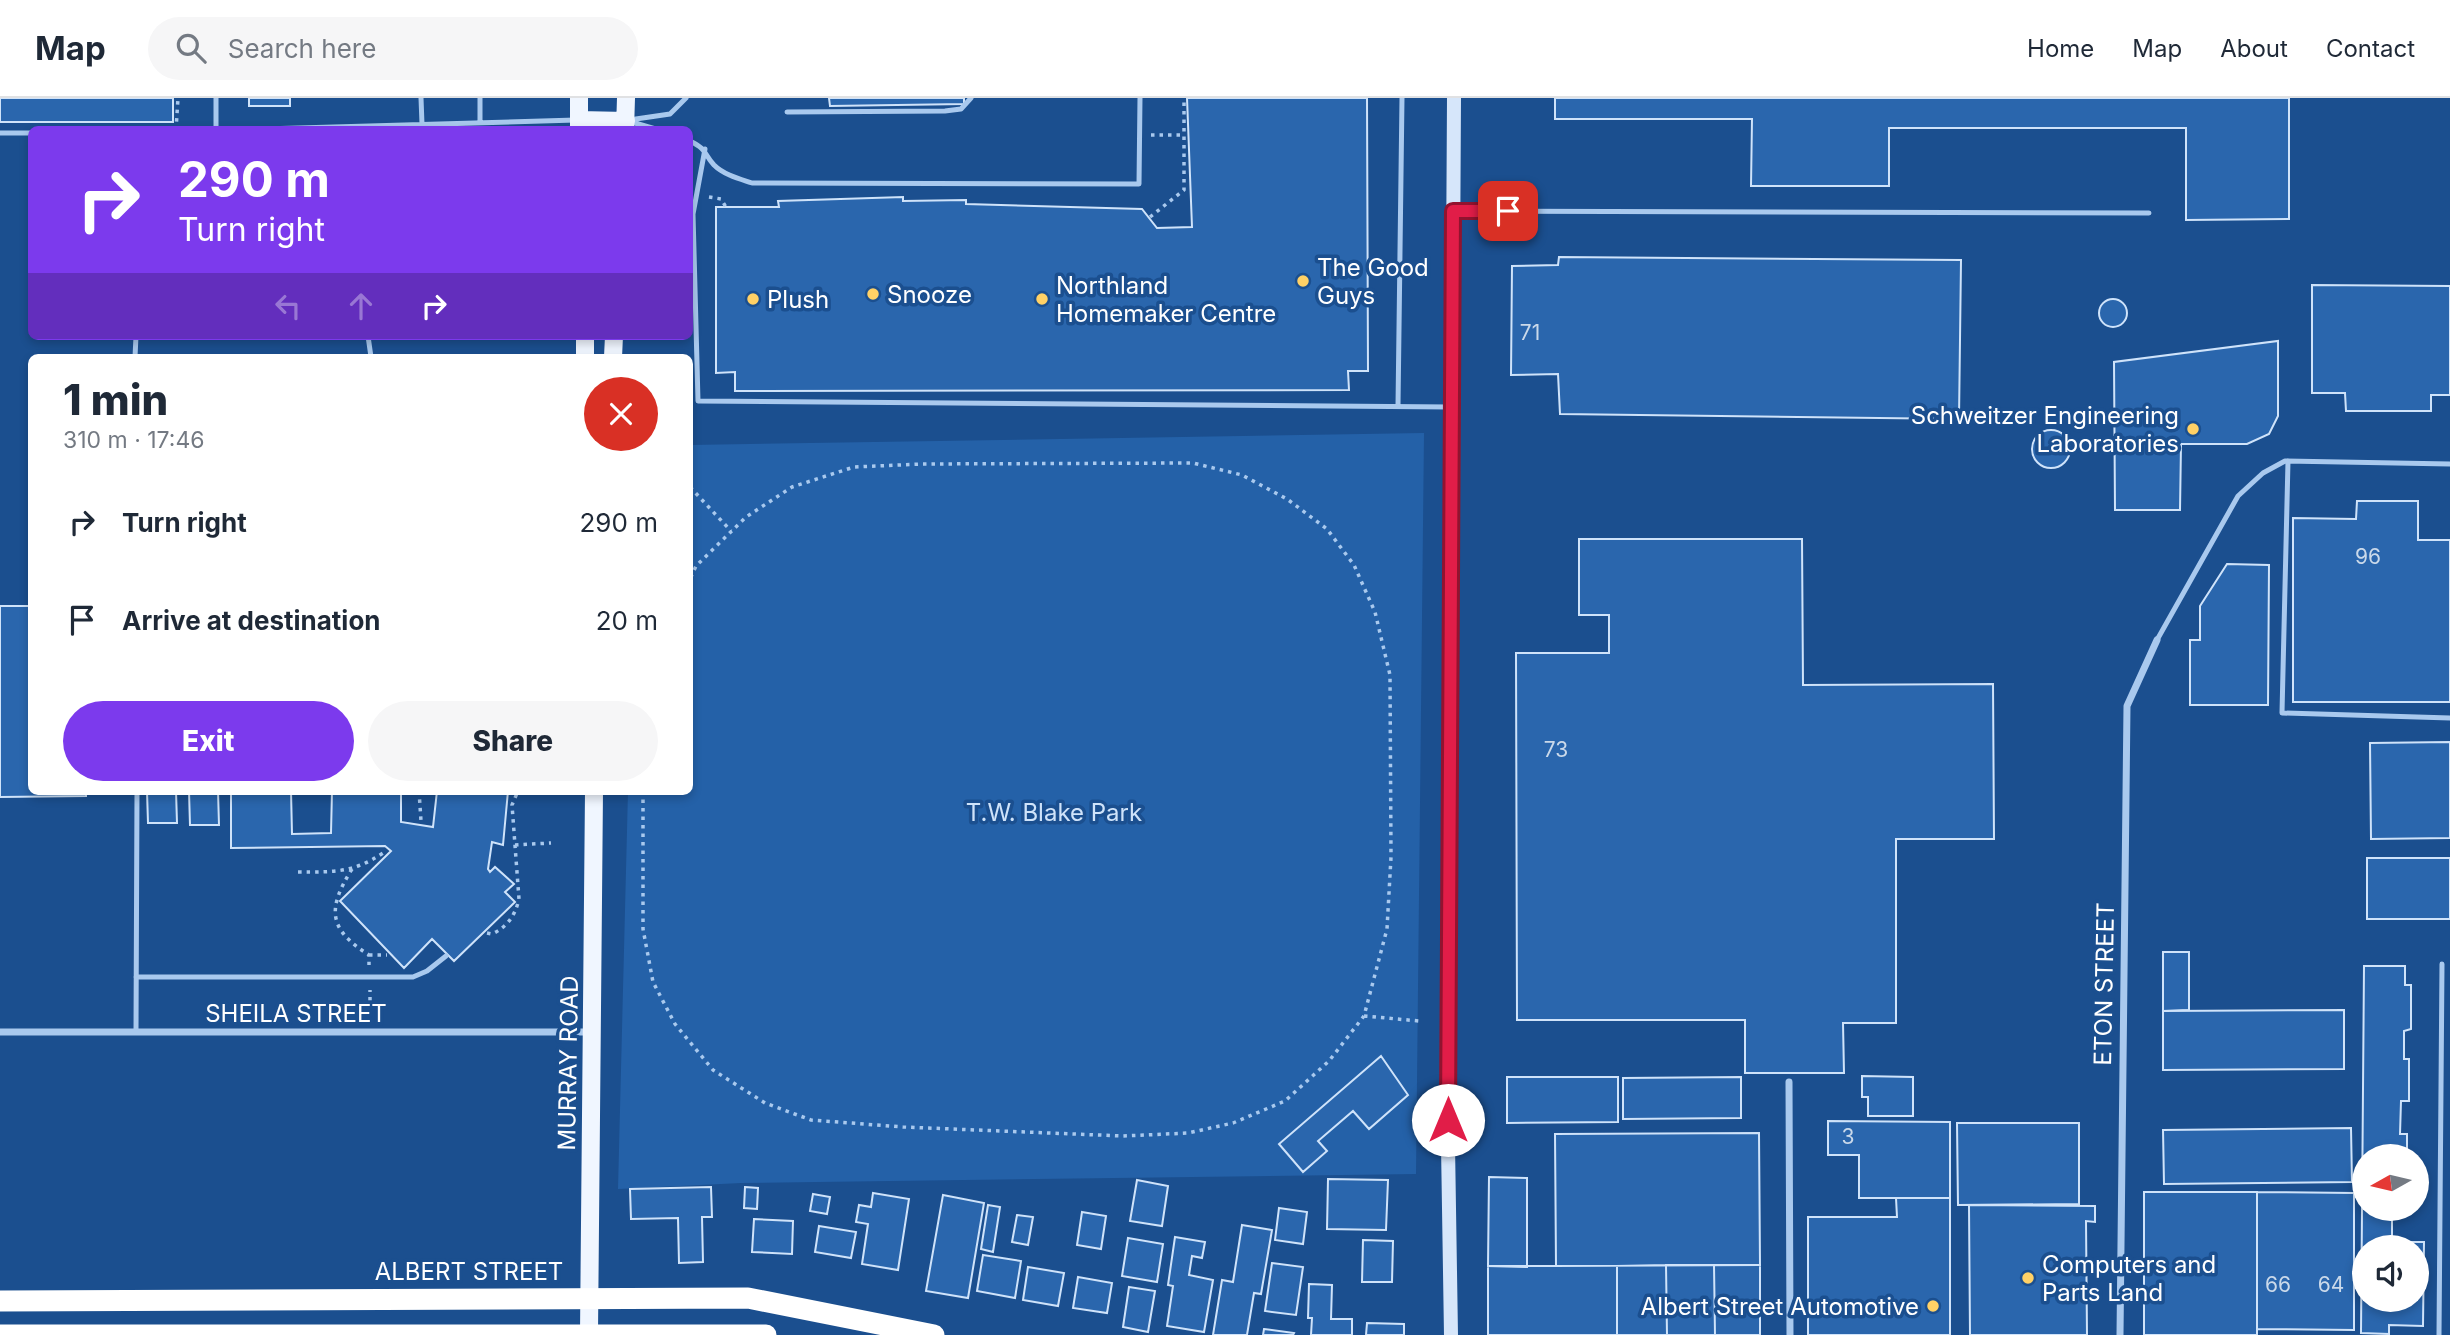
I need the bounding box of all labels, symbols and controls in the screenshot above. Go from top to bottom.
search box [148,17,638,80]
text: Map [35,28,106,68]
icon: search [172,29,210,67]
text: Search here [228,33,376,64]
text: Home [2027,34,2094,63]
text: Map [2132,34,2182,63]
text: About [2220,34,2288,63]
text: Contact [2326,34,2415,63]
text: 290 m [178,150,330,209]
icon: right [63,154,154,245]
pin [1478,181,1538,241]
icon: arrive [1489,192,1527,230]
text: Turn right [178,210,325,249]
place label: The Good Guys [1317,253,1429,310]
place label: Northland Homemaker Centre [1056,271,1276,328]
marker: The Good Guys [1295,273,1311,289]
place label: Snooze [887,280,972,309]
place label: Plush [767,285,829,314]
marker: Snooze [865,286,881,302]
icon: left [269,287,307,325]
icon: ahead [342,287,380,325]
icon: right [415,287,453,325]
marker: Plush [745,291,761,307]
marker: Northland Homemaker Centre [1034,291,1050,307]
house number: 71 [1520,320,1540,345]
text: 1 min [63,374,168,425]
button: close [584,377,658,451]
place label: Schweitzer Engineering Laboratories [1911,401,2179,458]
marker: Schweitzer Engineering Laboratories [2185,421,2201,437]
text: 310 m · 17:46 [63,426,205,454]
icon: right [63,503,101,541]
text: Turn right [122,507,247,538]
text: 290 m [580,507,658,538]
house number: 96 [2355,544,2381,569]
icon: arrive [63,601,101,639]
text: Arrive at destination [122,605,381,636]
text: 20 m [596,605,658,636]
button: Exit [63,701,354,781]
button: Share [368,701,658,781]
house number: 73 [1544,737,1568,762]
park label: T.W. Blake Park [966,798,1142,827]
street label: ETON STREET [2088,902,2120,1066]
street label: MURRAY ROAD [552,975,584,1151]
street label: SHEILA STREET [205,999,387,1028]
position arrow [1411,1083,1485,1157]
house number: 3 [1842,1124,1854,1149]
north arrow [2352,1144,2429,1222]
map controls [2352,1144,2429,1312]
button: sound [2352,1235,2429,1312]
place label: Computers and Parts Land [2042,1250,2216,1307]
street label: ALBERT STREET [375,1257,563,1286]
marker: Computers and Parts Land [2020,1270,2036,1286]
house number: 66 [2265,1272,2291,1297]
house number: 64 [2318,1272,2344,1297]
place label: Albert Street Automotive [1641,1292,1919,1321]
marker: Albert Street Automotive [1925,1298,1941,1314]

